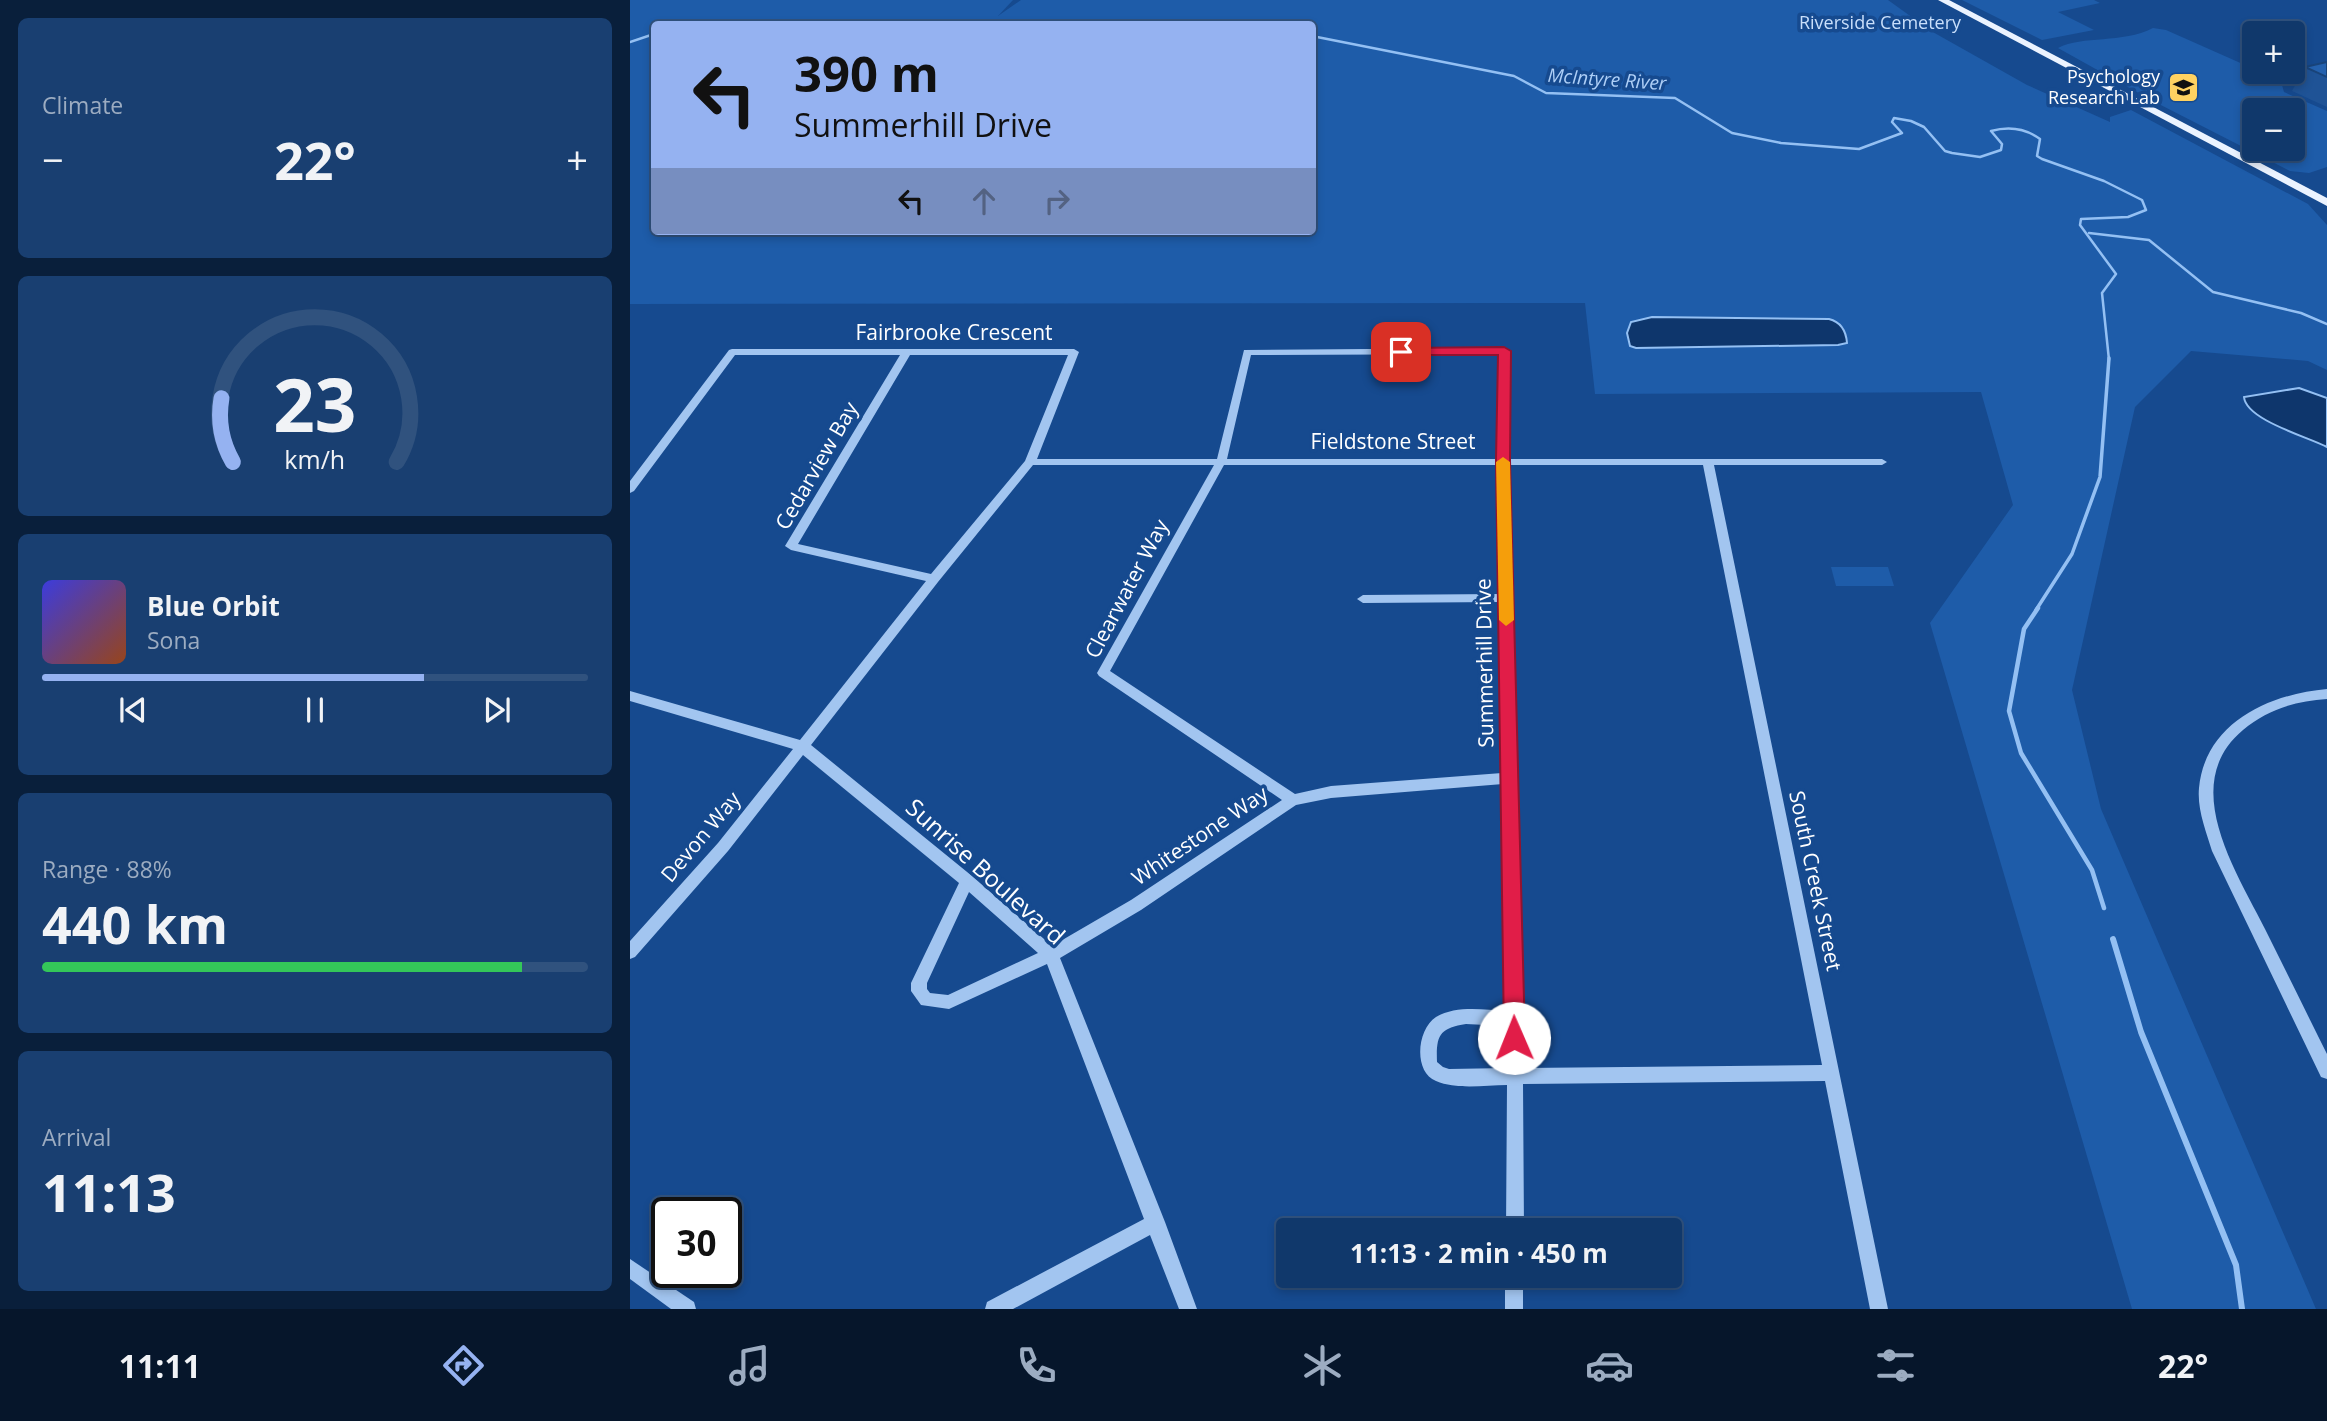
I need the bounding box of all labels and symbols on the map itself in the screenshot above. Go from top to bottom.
park label: Riverside Cemetery [1799,10,1962,34]
water label: McIntyre River [1547,62,1669,96]
place label: Psychology Research Lab [2048,64,2161,109]
school or university icon: Psychology Research Lab [2166,70,2200,104]
street label: Fairbrooke Crescent [855,318,1053,346]
pin [1371,322,1431,382]
street label: Cedarview Bay [768,396,864,535]
street label: Fieldstone Street [1311,427,1476,455]
street label: Clearwater Way [1078,514,1175,663]
street label: Summerhill Drive [1469,578,1499,748]
street label: Whitestone Way [1126,779,1273,891]
street label: Devon Way [654,785,747,888]
street label: South Creek Street [1783,788,1849,973]
street label: Sunrise Boulevard [899,790,1073,951]
position arrow [1477,1001,1551,1075]
speed limit sign: 30 [651,1197,742,1288]

